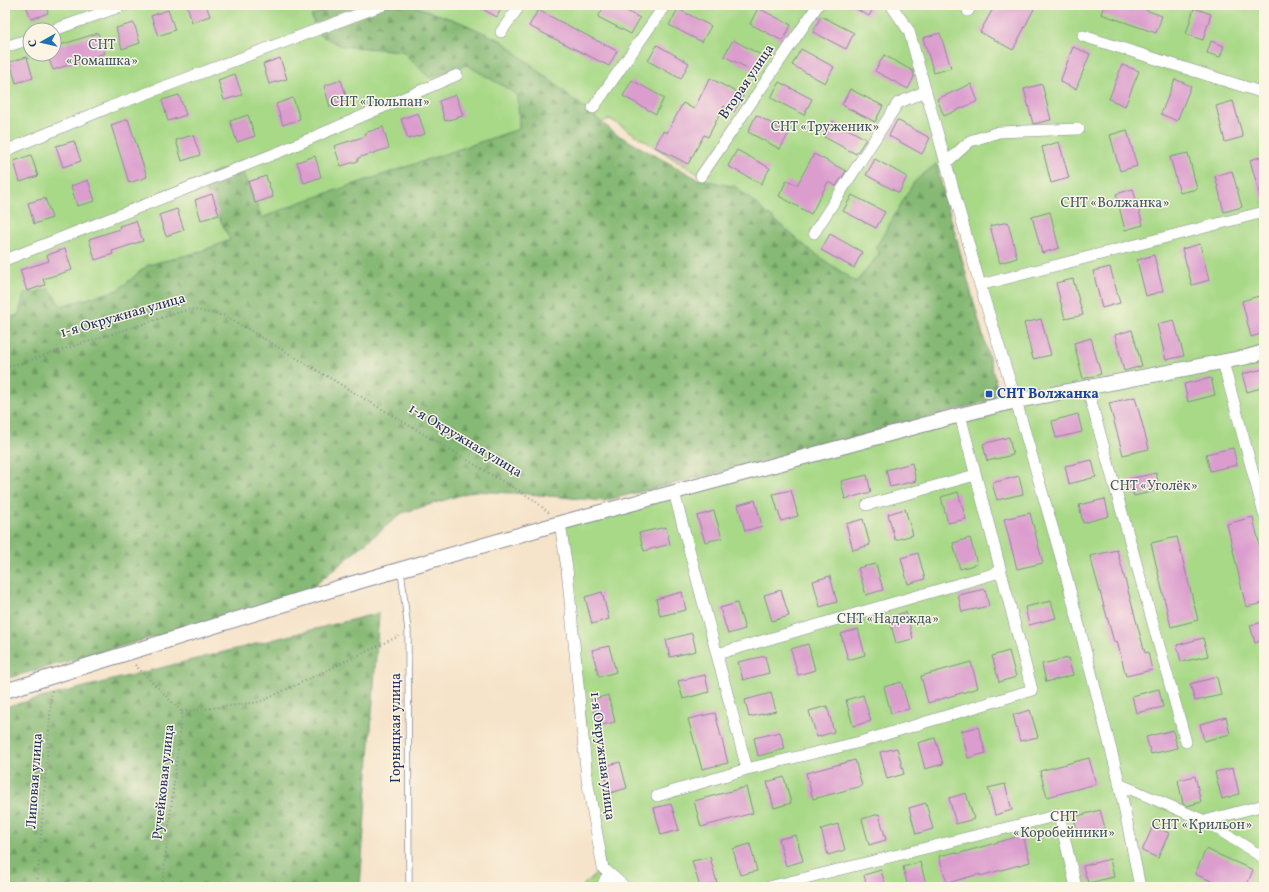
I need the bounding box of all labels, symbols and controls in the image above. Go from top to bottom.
north arrow [22,22,62,62]
park label: СНТ «Ромашка» [66,36,138,71]
text: С [26,39,42,48]
street label: Вторая улица [715,41,779,123]
park label: СНТ «Тюльпан» [330,93,430,112]
park label: СНТ «Труженик» [771,118,879,137]
park label: СНТ «Волжанка» [1061,194,1169,213]
street label: 1-я Окружная улица [58,289,188,343]
place label: СНТ Волжанка [997,385,1099,404]
marker: СНТ Волжанка [984,389,994,399]
street label: 1-я Окружная улица [405,400,525,482]
park label: СНТ «Уголёк» [1110,477,1198,496]
park label: СНТ «Надежда» [837,610,939,629]
street label: Горняцкая улица [387,673,406,783]
street label: 1-я Окружная улица [585,691,619,821]
street label: Ручейковая улица [148,723,180,841]
street label: Липовая улица [22,732,48,830]
park label: СНТ «Коробейники» [1013,808,1115,843]
park label: СНТ «Крильон» [1152,816,1252,835]

